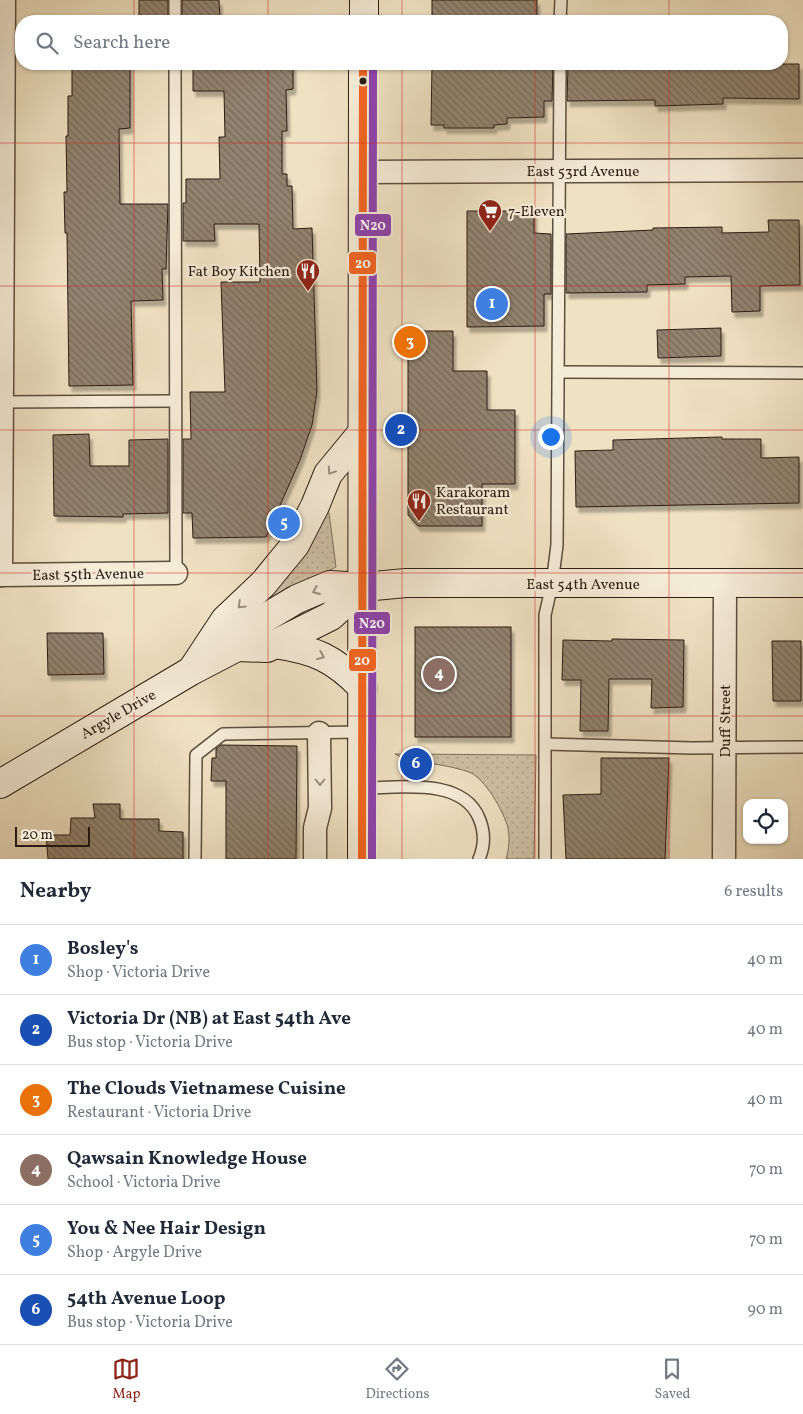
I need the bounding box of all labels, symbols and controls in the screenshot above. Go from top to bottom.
search box [15,15,788,70]
icon: search [33,29,61,57]
text: Search here [73,30,170,56]
unlabelled marker [358,76,368,86]
street label: East 53rd Avenue [527,162,639,183]
supermarket icon: 7-Eleven [477,198,503,232]
place label: 7-Eleven [508,202,565,223]
line badge: N20 [354,213,392,237]
text: N20 [360,217,386,236]
line badge: 20 [348,251,377,275]
text: 20 [355,255,371,274]
restaurant icon: Fat Boy Kitchen [295,258,321,292]
place label: Fat Boy Kitchen [188,262,290,283]
pin: 1 [476,285,508,323]
pin: 3 [394,323,426,361]
pin: 2 [385,411,417,449]
your location [538,424,564,450]
one-way arrow [328,465,337,475]
place label: Karakoram Restaurant [436,483,510,521]
restaurant icon: Karakoram Restaurant [406,488,432,522]
pin: 5 [268,504,300,542]
street label: East 55th Avenue [32,564,144,587]
street label: East 54th Avenue [526,575,640,596]
one-way arrow [312,584,321,595]
one-way arrow [238,599,247,608]
line badge: N20 [353,611,391,635]
text: N20 [359,615,385,634]
line badge: 20 [348,648,377,672]
one-way arrow [316,650,325,660]
text: 20 [354,652,370,671]
pin: 4 [423,655,455,693]
street label: Duff Street [716,684,737,758]
street label: Argyle Drive [77,685,160,745]
pin: 6 [400,745,432,783]
one-way arrow [314,778,325,786]
map controls [743,799,788,844]
button: locate [743,799,788,844]
scale bar [15,824,90,847]
text: 20 m [22,826,53,845]
text: Nearby [20,877,91,906]
text: 6 results [724,881,783,903]
text: Bosley's [67,936,139,962]
text: 1 [33,949,39,971]
text: 40 m [747,949,783,971]
text: Shop · Victoria Drive [67,962,210,984]
text: Victoria Dr (NB) at East 54th Ave [67,1006,351,1032]
text: 2 [32,1019,40,1041]
text: 40 m [747,1019,783,1041]
text: Bus stop · Victoria Drive [67,1032,233,1054]
text: The Clouds Vietnamese Cuisine [67,1076,346,1102]
text: 3 [32,1089,40,1111]
text: 40 m [747,1089,783,1111]
text: Restaurant · Victoria Drive [67,1102,251,1124]
text: Qawsain Knowledge House [67,1146,307,1172]
text: 4 [31,1159,41,1181]
text: 70 m [749,1159,783,1181]
text: School · Victoria Drive [67,1172,221,1194]
text: You & Nee Hair Design [67,1216,266,1242]
text: 5 [32,1229,40,1251]
text: 70 m [749,1229,783,1251]
text: Shop · Argyle Drive [67,1242,202,1264]
text: 54th Avenue Loop [67,1286,226,1312]
text: 6 [32,1299,40,1321]
text: 90 m [747,1299,783,1321]
text: Bus stop · Victoria Drive [67,1312,233,1334]
tab: Map [112,1355,140,1404]
tab: Directions [365,1355,430,1404]
tab: Saved [654,1355,691,1404]

